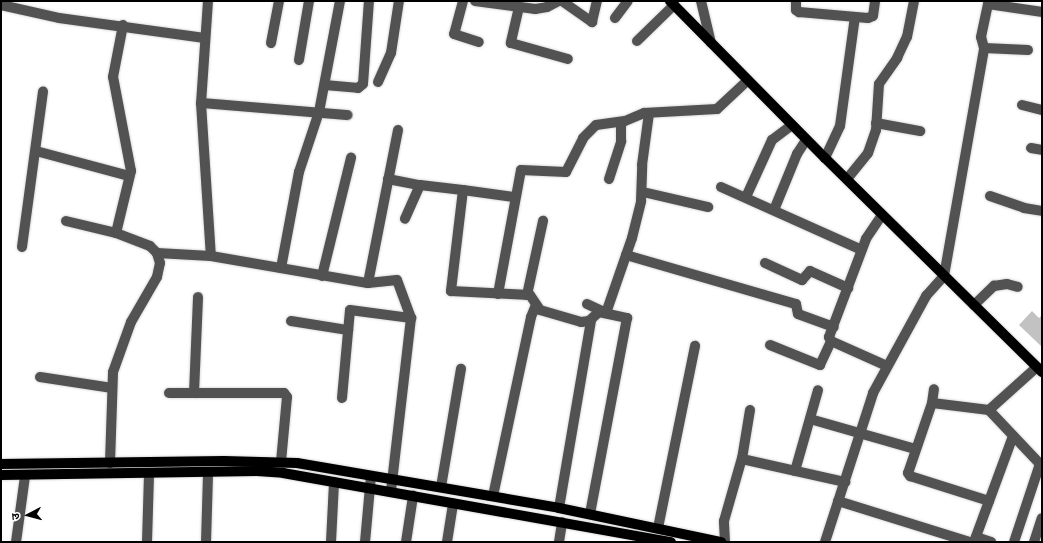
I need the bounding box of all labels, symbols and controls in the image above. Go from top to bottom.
north arrow [8,495,48,535]
text: उ [10,513,21,520]

